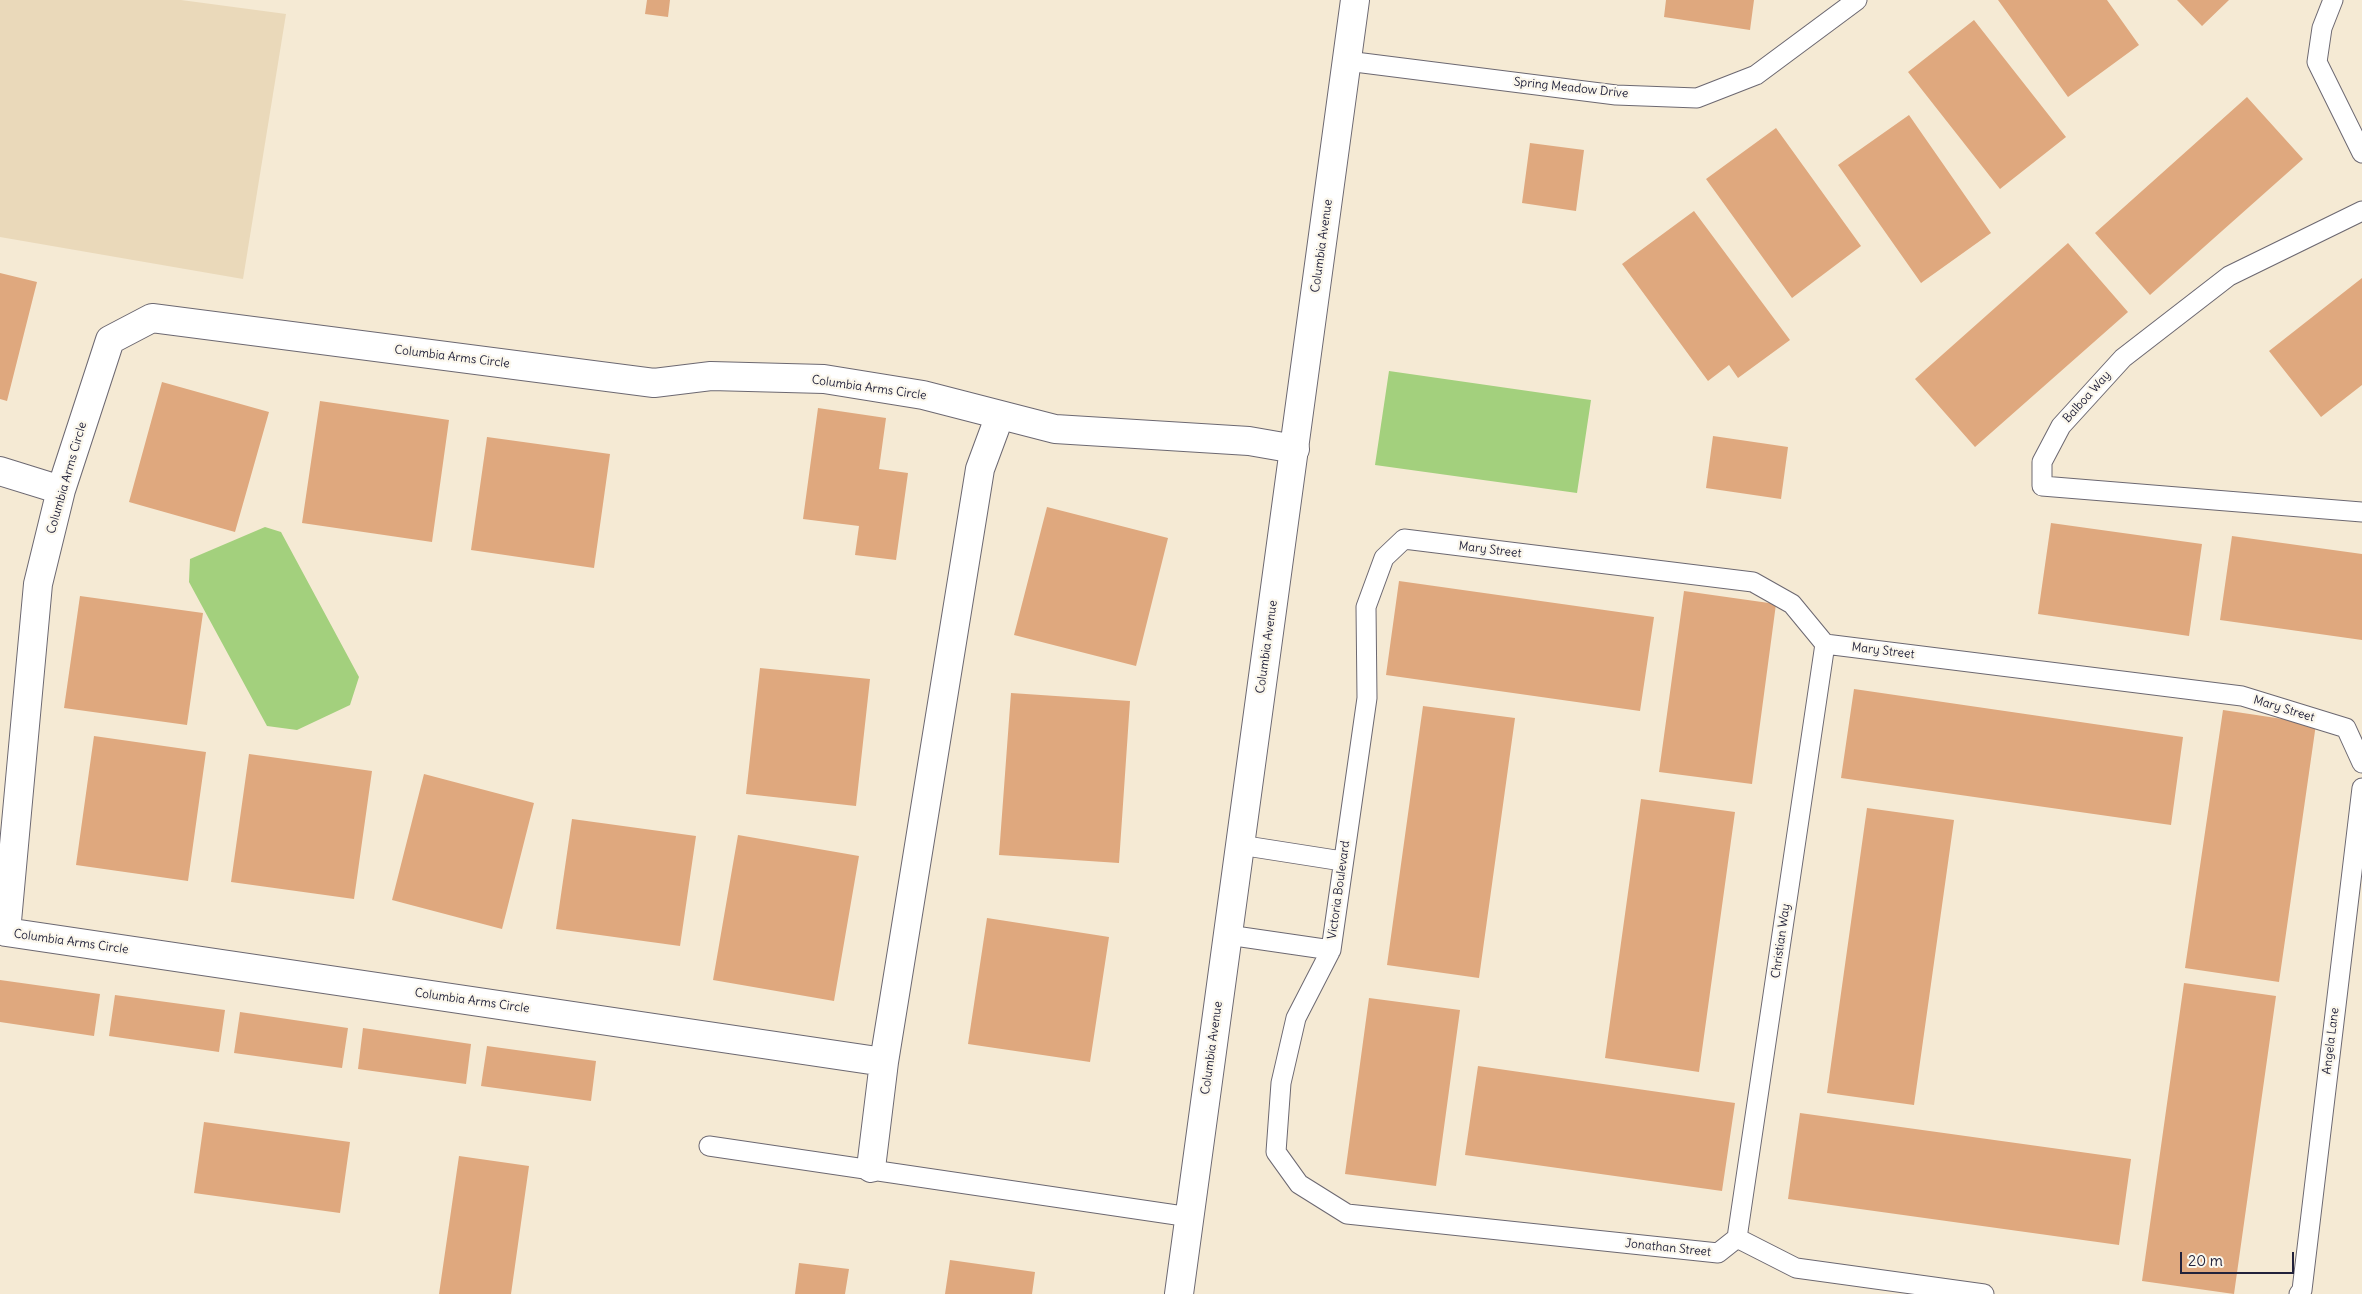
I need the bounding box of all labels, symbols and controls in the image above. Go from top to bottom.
street label: Spring Meadow Drive [1513,75,1629,101]
street label: Columbia Avenue [1308,198,1336,294]
street label: Columbia Arms Circle [394,343,510,371]
street label: Balboa Way [2060,368,2114,426]
street label: Columbia Arms Circle [811,373,927,403]
street label: Columbia Arms Circle [44,420,90,536]
street label: Mary Street [1458,539,1522,561]
street label: Columbia Avenue [1253,599,1281,695]
street label: Mary Street [1851,640,1915,662]
street label: Mary Street [2252,693,2316,725]
street label: Victoria Boulevard [1325,840,1353,940]
street label: Christian Way [1769,903,1793,979]
street label: Columbia Arms Circle [13,927,129,957]
street label: Columbia Arms Circle [414,986,530,1016]
street label: Columbia Avenue [1198,1000,1226,1096]
street label: Angela Lane [2320,1007,2342,1075]
street label: Jonathan Street [1624,1236,1712,1260]
scale bar [2182,1242,2296,1274]
text: 20 m [2188,1251,2223,1270]

